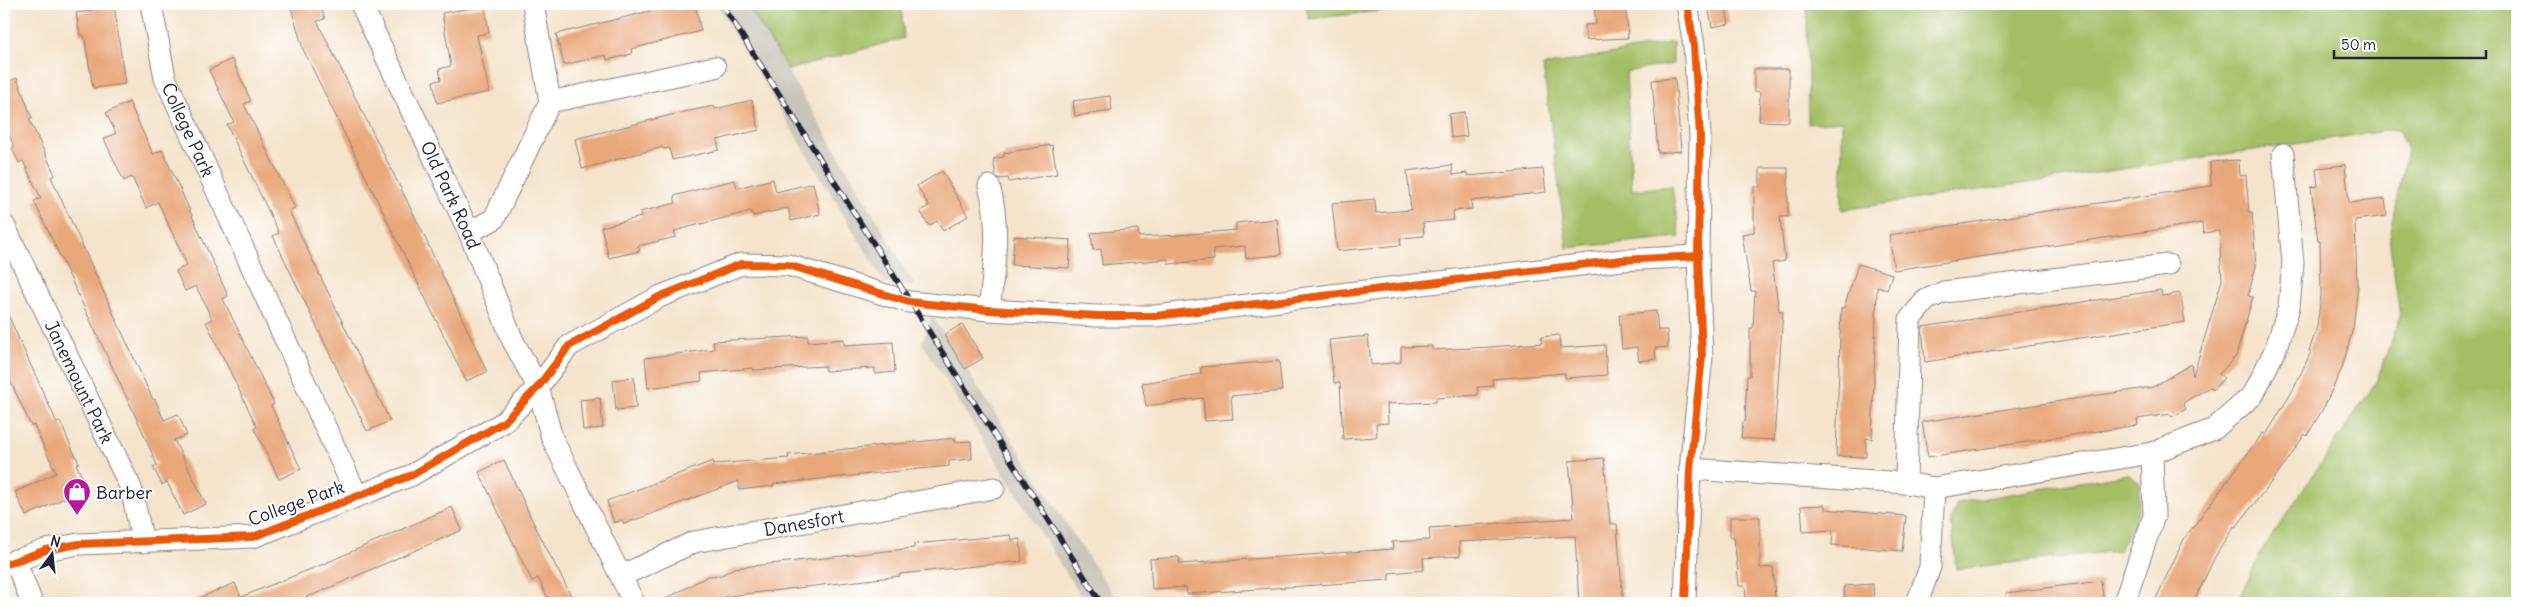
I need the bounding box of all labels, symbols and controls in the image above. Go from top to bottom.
scale bar [2334,28,2486,60]
text: 50 m [2341,35,2376,54]
street label: College Park [157,79,220,180]
street label: Old Park Road [416,137,486,252]
street label: Janemount Park [40,316,119,447]
street label: College Park [245,475,347,531]
shop icon: Barber [62,477,92,516]
place label: Barber [96,481,153,504]
street label: Danesfort [762,504,845,541]
north arrow [28,530,78,580]
text: N [48,531,62,551]

